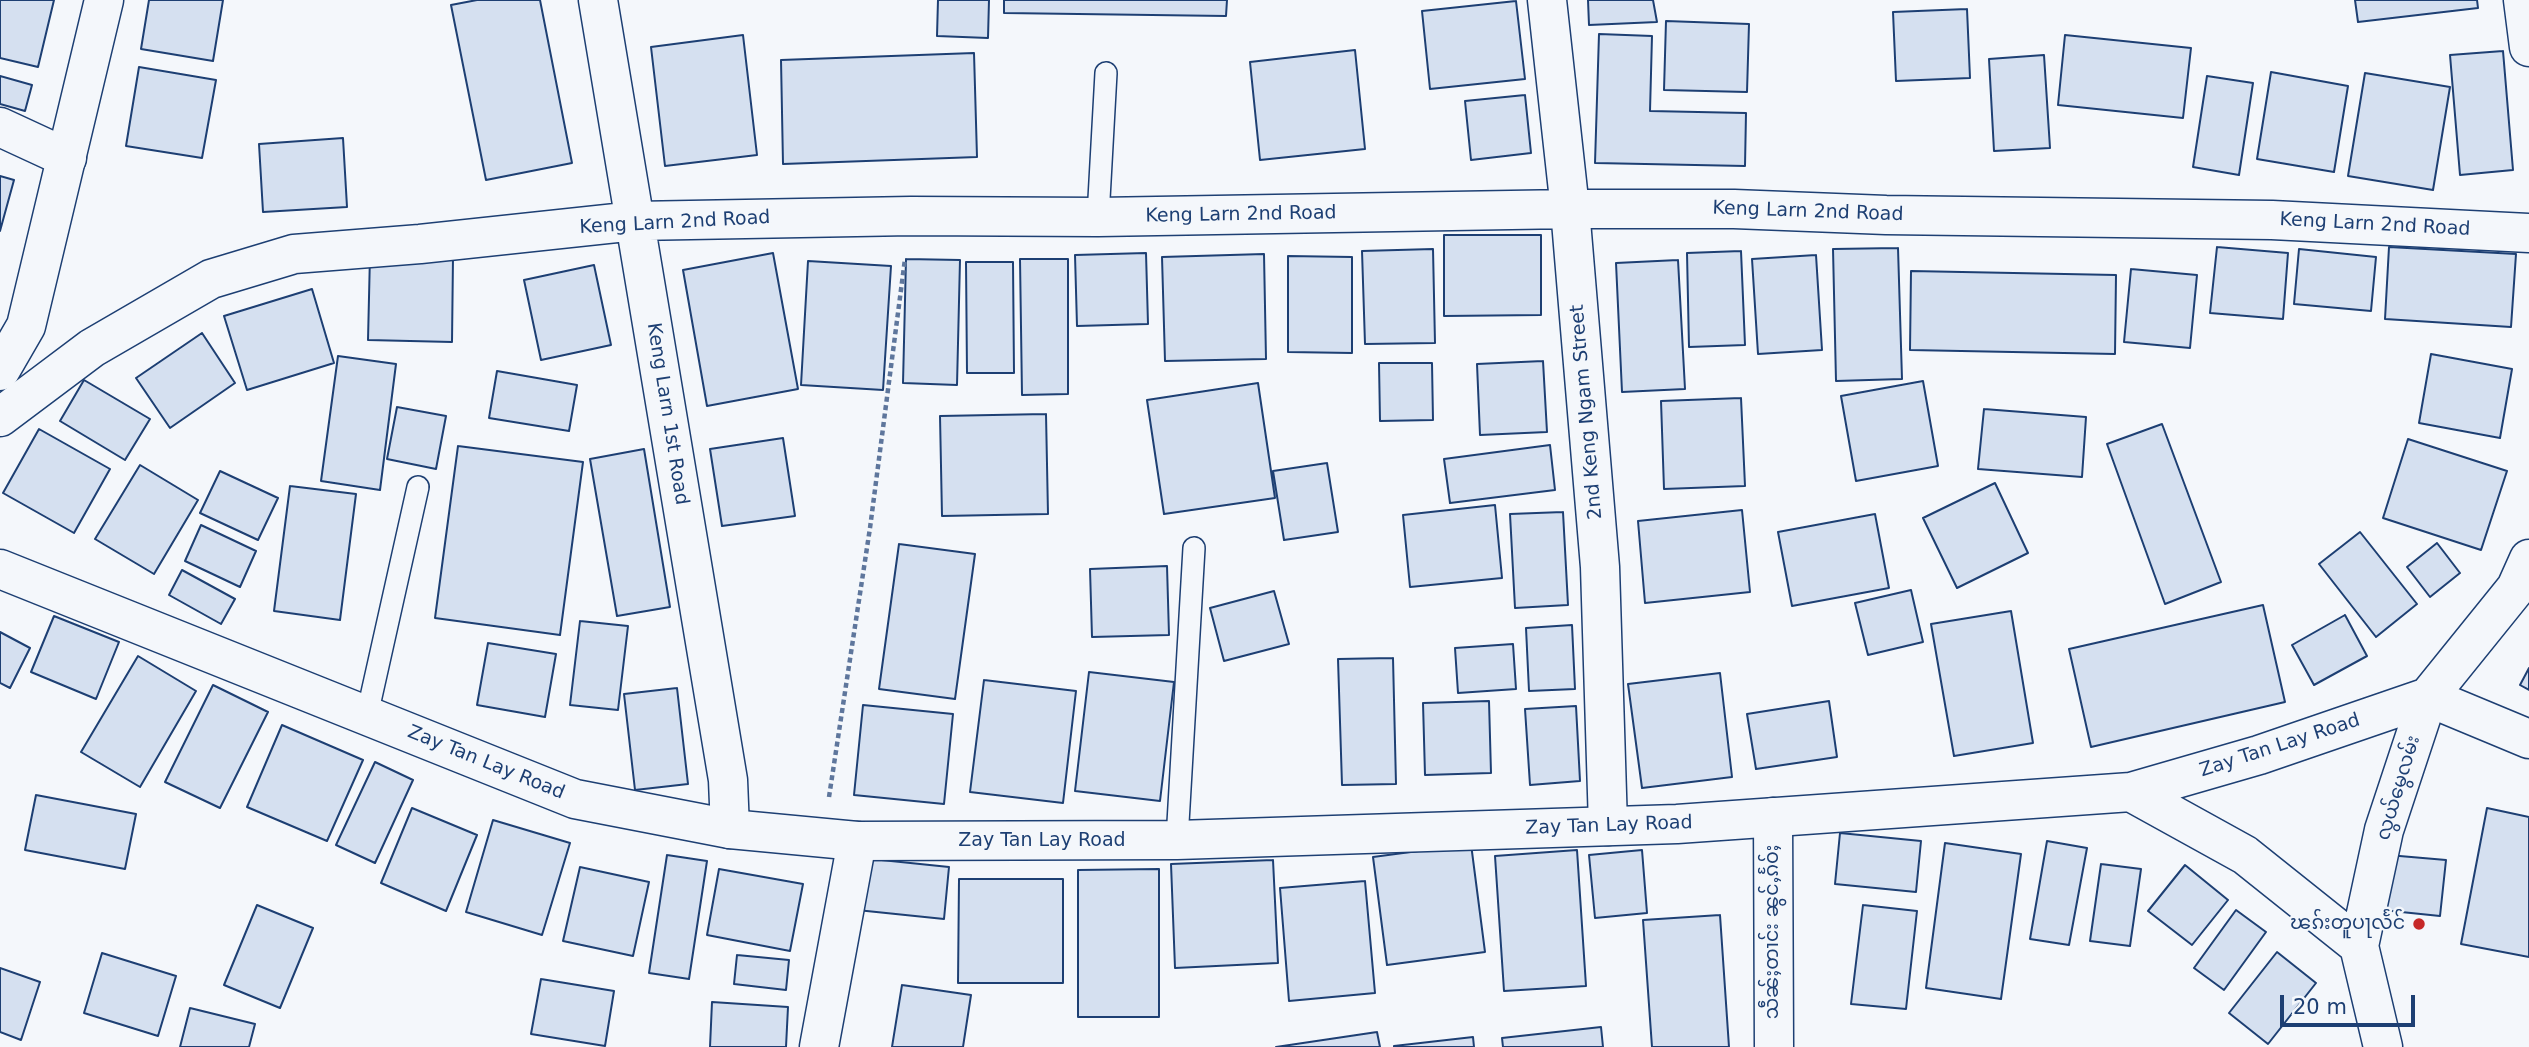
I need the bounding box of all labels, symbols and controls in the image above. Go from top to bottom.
street label: Keng Larn 2nd Road [1712,197,1904,227]
street label: Keng Larn 2nd Road [1145,202,1337,228]
street label: Keng Larn 2nd Road [579,207,771,239]
street label: Keng Larn 2nd Road [2279,209,2471,241]
street label: 2nd Keng Ngam Street [1566,304,1608,520]
street label: Keng Larn 1st Road [641,321,693,507]
street label: Zay Tan Lay Road [2197,709,2363,783]
street label: Zay Tan Lay Road [404,721,568,805]
street label: လွယ်မွေလမ်း [2372,733,2426,843]
street label: Zay Tan Lay Road [1525,812,1693,840]
street label: Zay Tan Lay Road [958,830,1126,852]
street label: သဵၼ်ႈတၢင်း ၼွင်ႇၵႅဝ်ႈ [1762,845,1784,1019]
place label: ၽၵ်းတူပႃလႅင် [2290,913,2405,935]
marker: ၽၵ်းတူပႃလႅင် [2411,916,2427,932]
scale bar [2284,981,2419,1025]
text: 20 m [2293,995,2347,1019]

